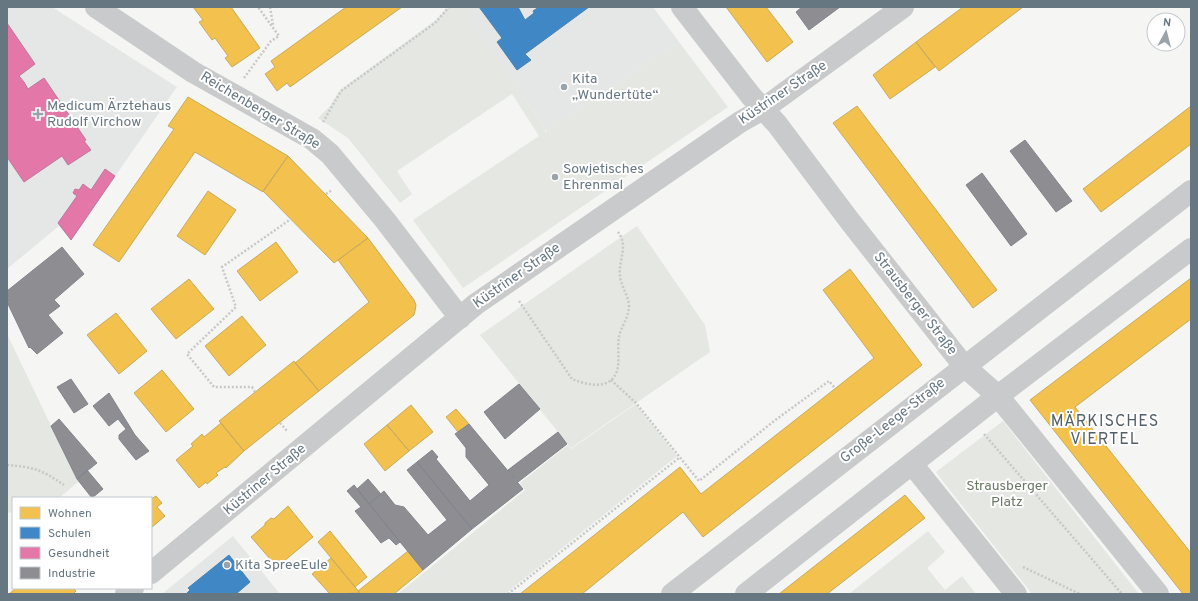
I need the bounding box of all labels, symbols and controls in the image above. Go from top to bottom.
north arrow [1146,12,1186,52]
text: N [1162,16,1172,30]
street label: Küstriner Straße [736,57,830,129]
street label: Reichenberger Straße [197,69,323,153]
place label: Kita „Wundertüte“ [572,71,658,104]
marker: Kita „Wundertüte“ [559,82,569,92]
place label: Medicum Ärztehaus Rudolf Virchow [47,97,171,131]
marker: Medicum Ärztehaus Rudolf Virchow [32,108,44,120]
place label: Sowjetisches Ehrenmal [563,161,644,194]
marker: Sowjetisches Ehrenmal [550,172,560,182]
street label: Küstriner Straße [470,240,564,312]
street label: Strausberger Straße [870,249,960,359]
street label: Große-Leege-Straße [837,375,949,467]
district label: MÄRKISCHES VIERTEL [1051,411,1159,450]
street label: Küstriner Straße [220,441,310,519]
park label: Strausberger Platz [966,478,1048,511]
legend [12,497,152,589]
text: Wohnen [48,506,92,522]
text: Schulen [48,526,91,542]
text: Gesundheit [48,546,110,562]
place label: Kita SpreeEule [235,557,328,574]
marker: Kita SpreeEule [222,560,232,570]
text: Industrie [48,566,96,582]

